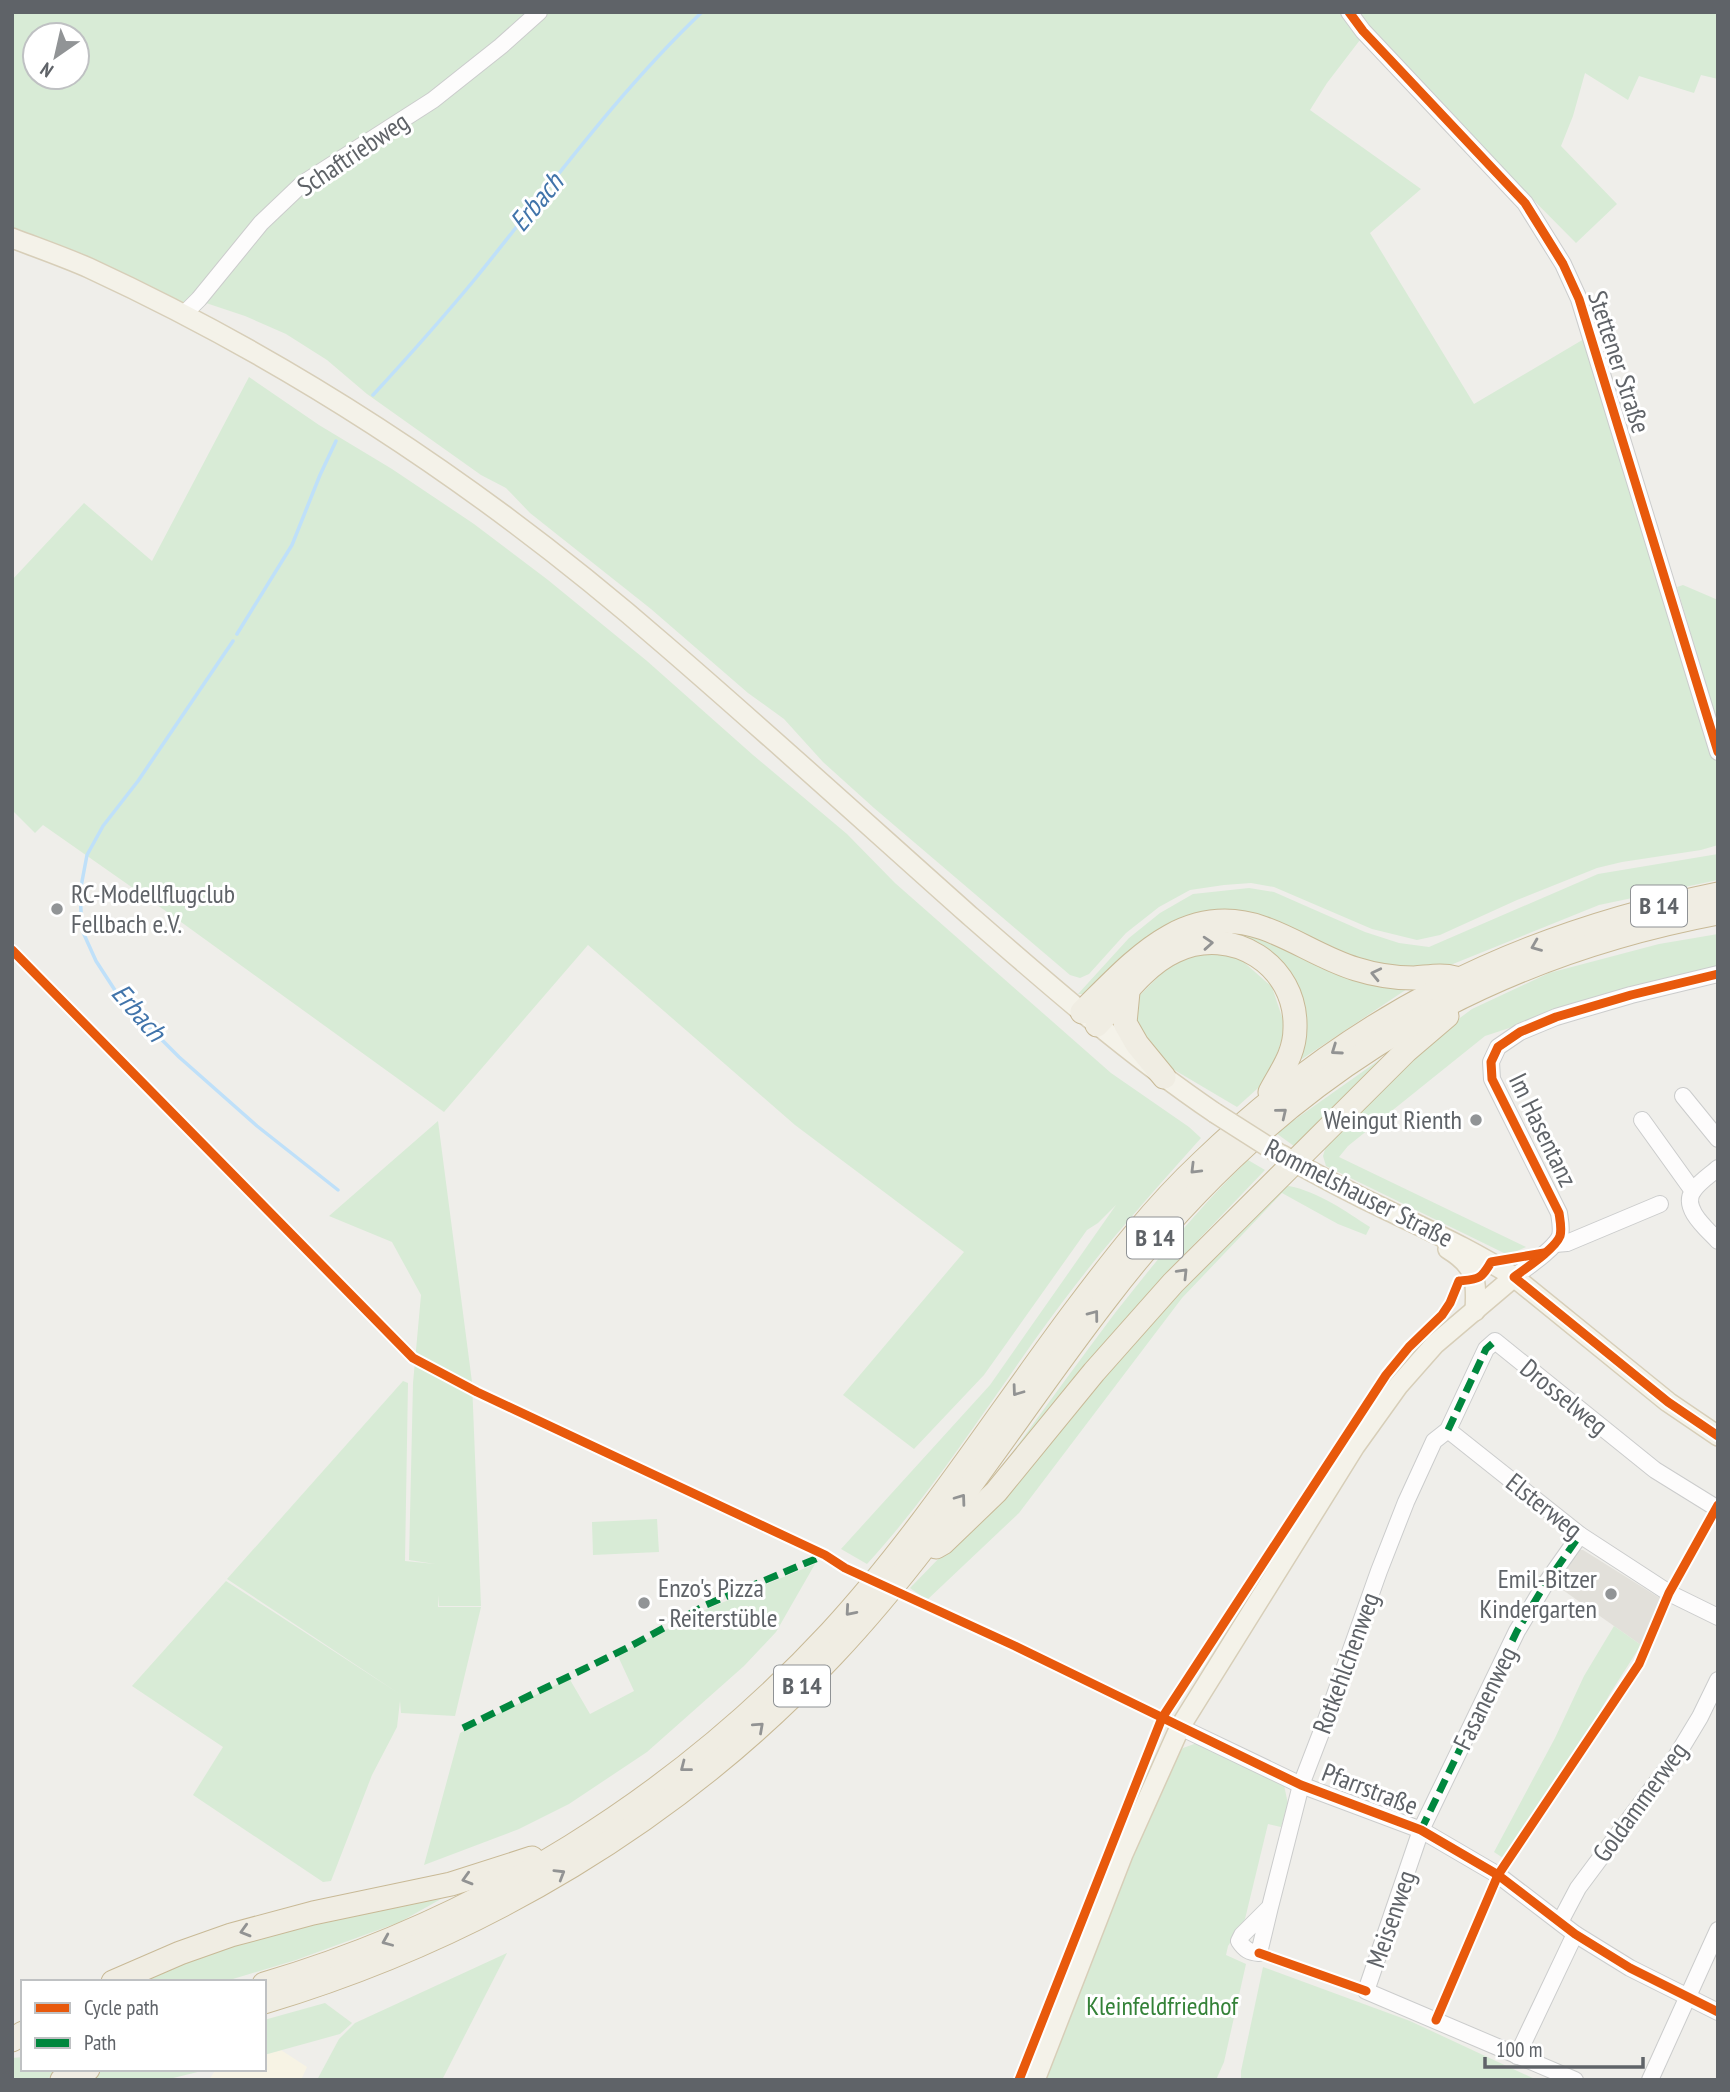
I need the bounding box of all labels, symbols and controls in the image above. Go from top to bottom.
north arrow [21,21,91,91]
text: N [36,57,57,83]
street label: Schaftriebweg [291,104,415,203]
water label: Erbach [500,163,572,239]
street label: Stettener Straße [1581,287,1658,437]
place label: RC-Modellflugclub Fellbach e.V. [71,877,235,940]
road number: B 14 [1631,885,1687,926]
marker: RC-Modellflugclub Fellbach e.V. [49,901,65,917]
one-way arrow [1202,936,1213,951]
one-way arrow [1531,937,1543,951]
one-way arrow [1370,968,1382,982]
water label: Erbach [104,975,176,1050]
one-way arrow [1331,1042,1344,1055]
street label: Im Hasentanz [1502,1068,1585,1192]
place label: Weingut Rienth [1324,1103,1462,1136]
one-way arrow [1273,1109,1286,1121]
marker: Weingut Rienth [1468,1112,1484,1128]
street label: Rommelshauser Straße [1260,1131,1459,1254]
one-way arrow [1190,1161,1203,1174]
road number: B 14 [1127,1218,1183,1258]
one-way arrow [1175,1268,1188,1281]
one-way arrow [1086,1310,1098,1323]
street label: Drosselweg [1514,1351,1615,1442]
one-way arrow [1013,1383,1026,1396]
street label: Elsterweg [1500,1466,1589,1546]
one-way arrow [953,1494,965,1507]
place label: Emil-Bitzer Kindergarten [1480,1562,1597,1625]
place label: Enzo's Pizza - Reiterstüble [658,1571,777,1634]
marker: Emil-Bitzer Kindergarten [1603,1586,1619,1602]
street label: Rotkehlchenweg [1305,1588,1386,1738]
marker: Enzo's Pizza - Reiterstüble [636,1595,652,1611]
one-way arrow [846,1602,858,1615]
street label: Fasanenweg [1445,1641,1524,1755]
road number: B 14 [774,1666,830,1706]
one-way arrow [751,1723,764,1736]
street label: Goldammerweg [1585,1735,1694,1868]
street label: Pfarrstraße [1318,1755,1423,1822]
one-way arrow [681,1758,693,1771]
street label: Meisenweg [1359,1866,1423,1972]
one-way arrow [553,1869,566,1882]
one-way arrow [461,1871,473,1886]
one-way arrow [239,1922,251,1937]
one-way arrow [382,1933,394,1947]
legend [21,1980,266,2071]
park label: Kleinfeldfriedhof [1086,1989,1239,2022]
text: Cycle path [84,1994,159,2021]
scale bar [1485,2025,1642,2070]
text: Path [84,2029,116,2056]
text: 100 m [1496,2036,1542,2063]

